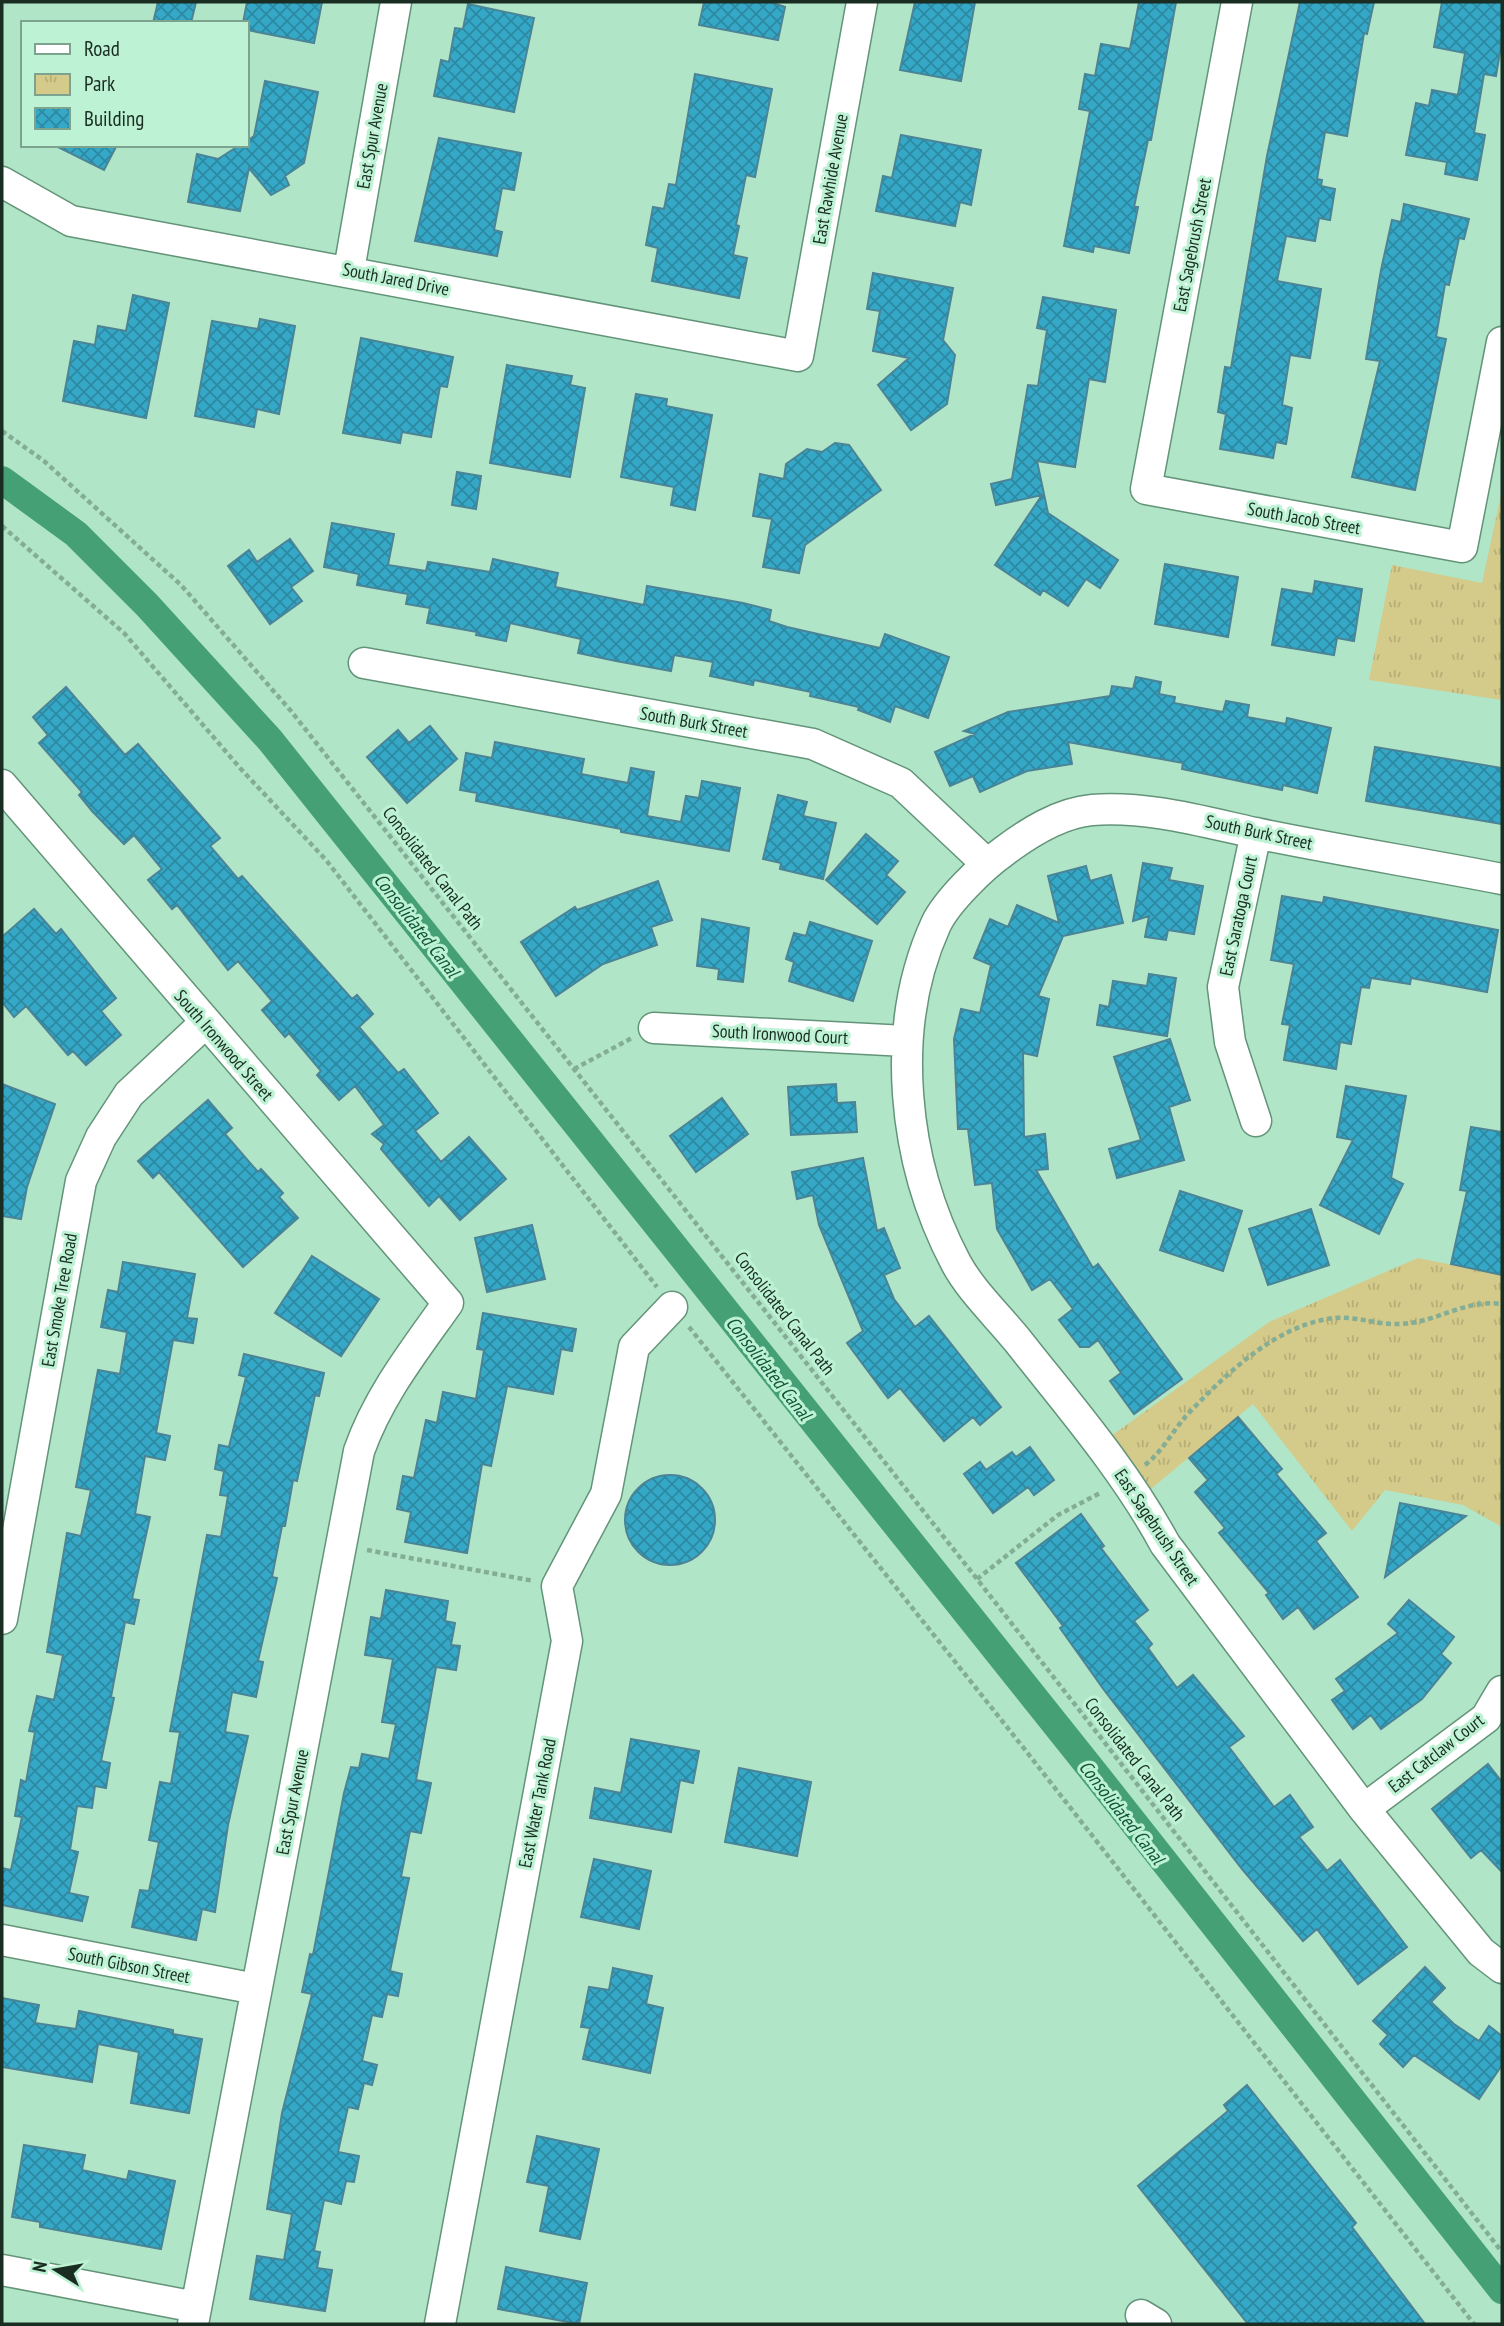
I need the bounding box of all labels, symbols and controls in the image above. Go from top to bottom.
legend [21,21,248,147]
text: Road [84,35,120,62]
text: Park [84,70,115,97]
street label: East Spur Avenue [351,81,393,191]
text: Building [84,105,144,132]
street label: East Rawhide Avenue [807,112,853,246]
street label: East Sagebrush Street [1168,176,1216,314]
street label: South Jared Drive [341,257,451,301]
street label: South Jacob Street [1246,497,1362,539]
street label: South Burk Street [638,701,750,743]
street label: Consolidated Canal Path [378,802,488,934]
street label: South Burk Street [1203,809,1315,855]
street label: East Saratoga Court [1214,854,1262,978]
water label: Consolidated Canal [369,869,465,981]
street label: South Ironwood Street [170,985,279,1105]
street label: South Ironwood Court [711,1019,849,1049]
street label: East Smoke Tree Road [36,1231,82,1369]
street label: Consolidated Canal Path [730,1247,840,1379]
water label: Consolidated Canal [721,1312,817,1424]
street label: East Sagebrush Street [1110,1464,1204,1590]
street label: Consolidated Canal Path [1080,1693,1190,1825]
street label: East Catclaw Court [1383,1708,1489,1798]
street label: East Water Tank Road [513,1736,561,1870]
street label: East Spur Avenue [271,1747,313,1857]
water label: Consolidated Canal [1074,1756,1170,1868]
street label: South Gibson Street [66,1942,192,1988]
north arrow [21,2235,91,2305]
text: N [27,2259,52,2274]

